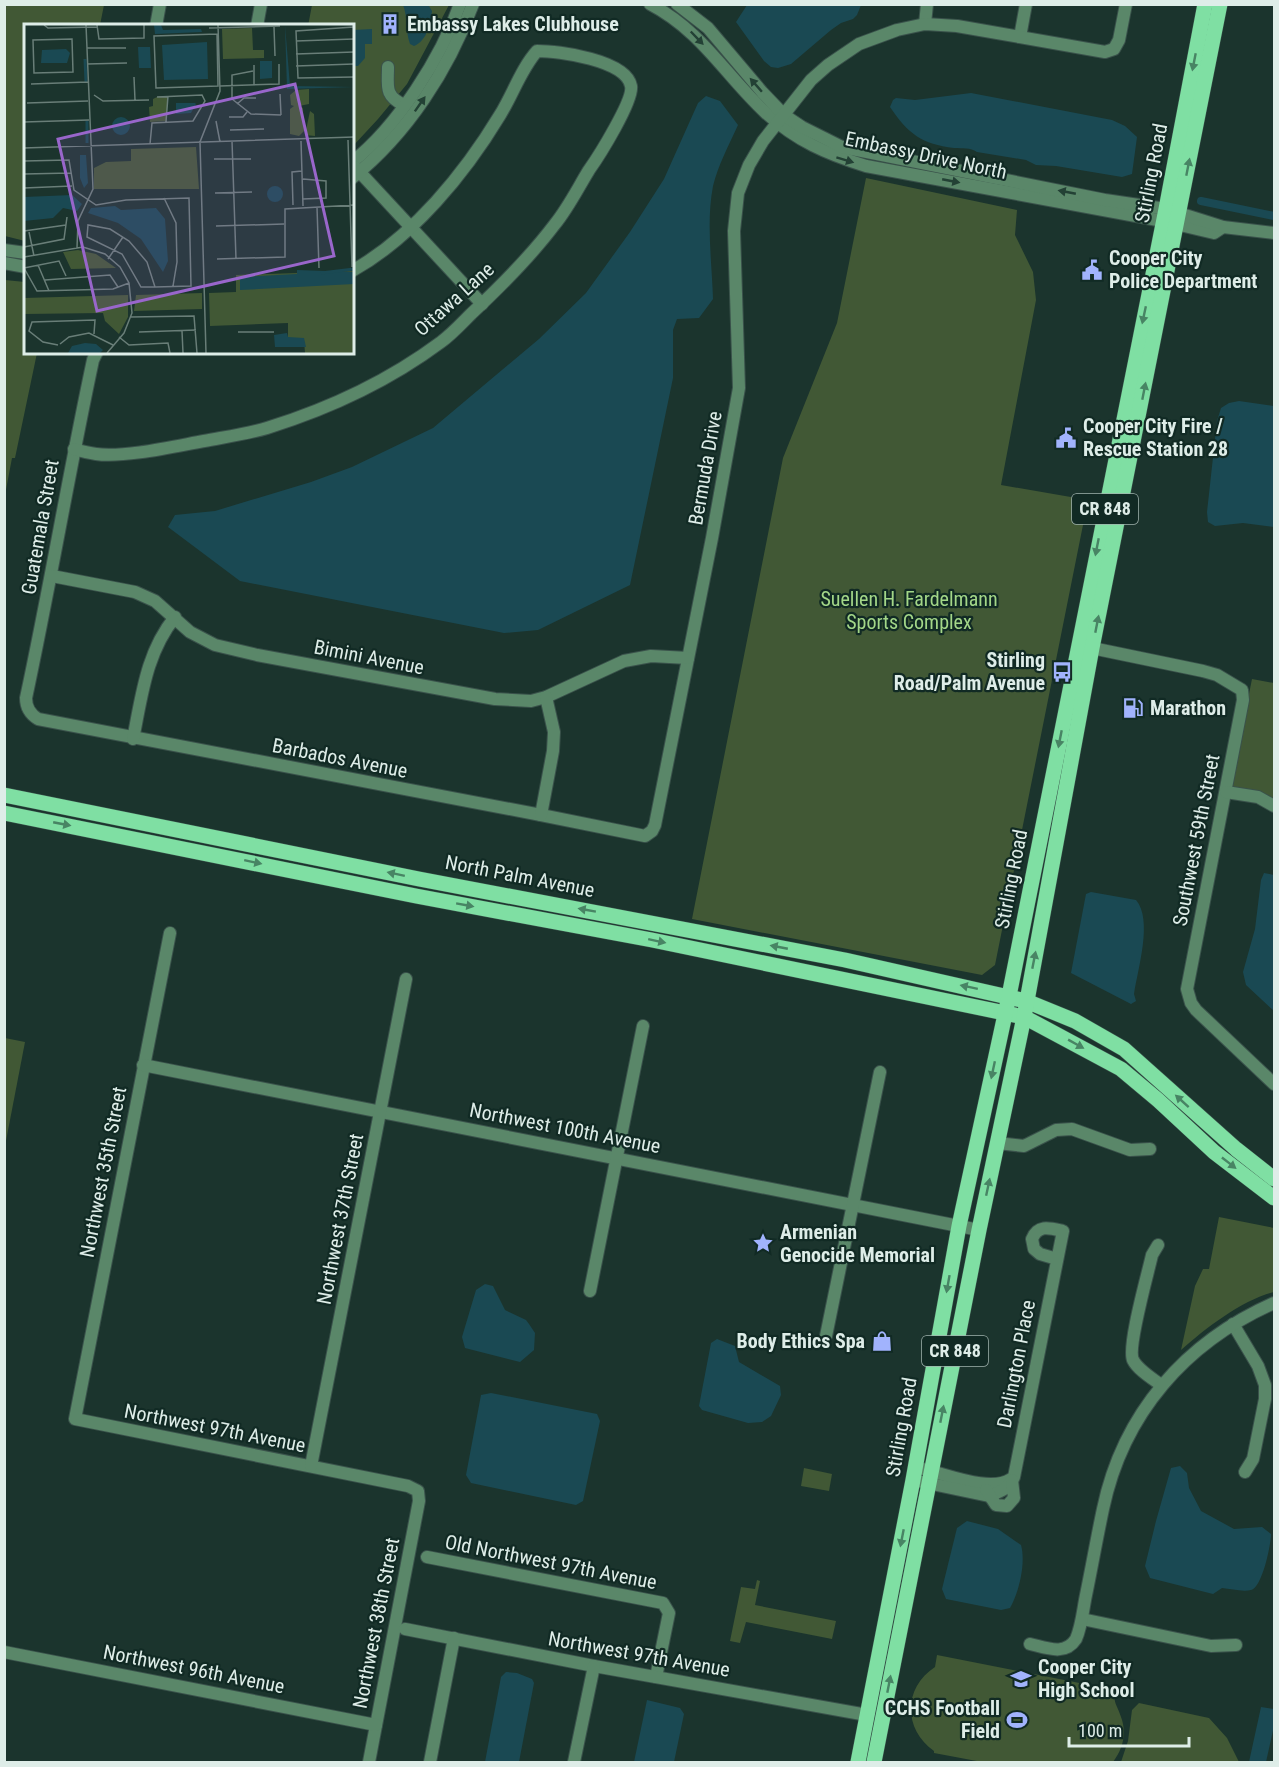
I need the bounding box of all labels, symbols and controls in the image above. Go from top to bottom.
building icon: Embassy Lakes Clubhouse [378,12,402,36]
place label: Embassy Lakes Clubhouse [407,12,619,36]
inset map [24,24,354,354]
one-way arrow [690,30,704,45]
one-way arrow [1189,53,1198,72]
one-way arrow [750,78,763,93]
one-way arrow [414,96,426,112]
street label: Stirling Road [1130,121,1172,225]
street label: Embassy Drive North [843,126,1009,184]
one-way arrow [836,156,854,165]
one-way arrow [1184,157,1193,176]
one-way arrow [941,177,960,186]
one-way arrow [1057,187,1076,196]
place label: Cooper City Police Department [1109,246,1257,293]
street label: Ottawa Lane [409,257,499,341]
public building icon: Cooper City Police Department [1080,258,1104,282]
one-way arrow [1139,306,1148,325]
one-way arrow [1140,381,1149,400]
street label: Bermuda Drive [683,409,727,527]
place label: Cooper City Fire / Rescue Station 28 [1083,414,1228,461]
public building icon: Cooper City Fire / Rescue Station 28 [1054,426,1078,450]
street label: Guatemala Street [16,458,64,596]
road number: CR 848 [1072,494,1138,524]
one-way arrow [1092,538,1101,557]
park label: Suellen H. Fardelmann Sports Complex [820,587,998,634]
one-way arrow [1093,614,1102,633]
street label: Bimini Avenue [312,635,426,679]
place label: Stirling Road/Palm Avenue [894,648,1045,695]
bus stop icon: Stirling Road/Palm Avenue [1050,660,1074,684]
fuel station icon: Marathon [1121,696,1145,720]
place label: Marathon [1150,696,1226,720]
one-way arrow [1055,730,1064,749]
street label: Barbados Avenue [270,733,410,783]
street label: Southwest 59th Street [1168,752,1224,928]
one-way arrow [53,820,72,829]
street label: Stirling Road [990,827,1032,931]
street label: North Palm Avenue [443,850,597,902]
one-way arrow [244,858,262,868]
one-way arrow [386,869,405,878]
one-way arrow [456,900,475,909]
one-way arrow [577,905,596,914]
one-way arrow [647,936,666,946]
one-way arrow [769,942,788,951]
one-way arrow [1030,950,1039,969]
one-way arrow [960,982,979,992]
one-way arrow [1068,1039,1085,1049]
one-way arrow [987,1061,997,1079]
street label: Northwest 35th Street [75,1085,131,1259]
one-way arrow [1175,1095,1190,1108]
street label: Northwest 100th Avenue [468,1098,662,1158]
street label: Northwest 37th Street [312,1132,368,1306]
one-way arrow [1221,1157,1237,1169]
one-way arrow [984,1177,993,1196]
place label: Armenian Genocide Memorial [780,1220,935,1267]
place icon: Armenian Genocide Memorial [751,1231,775,1255]
one-way arrow [943,1275,952,1294]
street label: Darlington Place [992,1298,1040,1430]
place label: Body Ethics Spa [737,1329,865,1353]
shop icon: Body Ethics Spa [870,1329,894,1353]
road number: CR 848 [922,1336,988,1366]
street label: Stirling Road [880,1375,922,1479]
street label: Northwest 97th Avenue [122,1399,308,1457]
one-way arrow [938,1404,947,1423]
one-way arrow [897,1528,906,1547]
street label: Old Northwest 97th Avenue [443,1530,659,1594]
street label: Northwest 38th Street [348,1536,404,1710]
street label: Northwest 97th Avenue [546,1626,732,1682]
street label: Northwest 96th Avenue [101,1640,287,1698]
place label: Cooper City High School [1038,1655,1135,1702]
school or university icon: Cooper City High School [1009,1667,1033,1691]
one-way arrow [885,1675,894,1694]
place label: CCHS Football Field [885,1696,1000,1743]
sports icon: CCHS Football Field [1005,1708,1029,1732]
scale bar [1069,1710,1189,1748]
text: 100 m [1078,1720,1122,1741]

